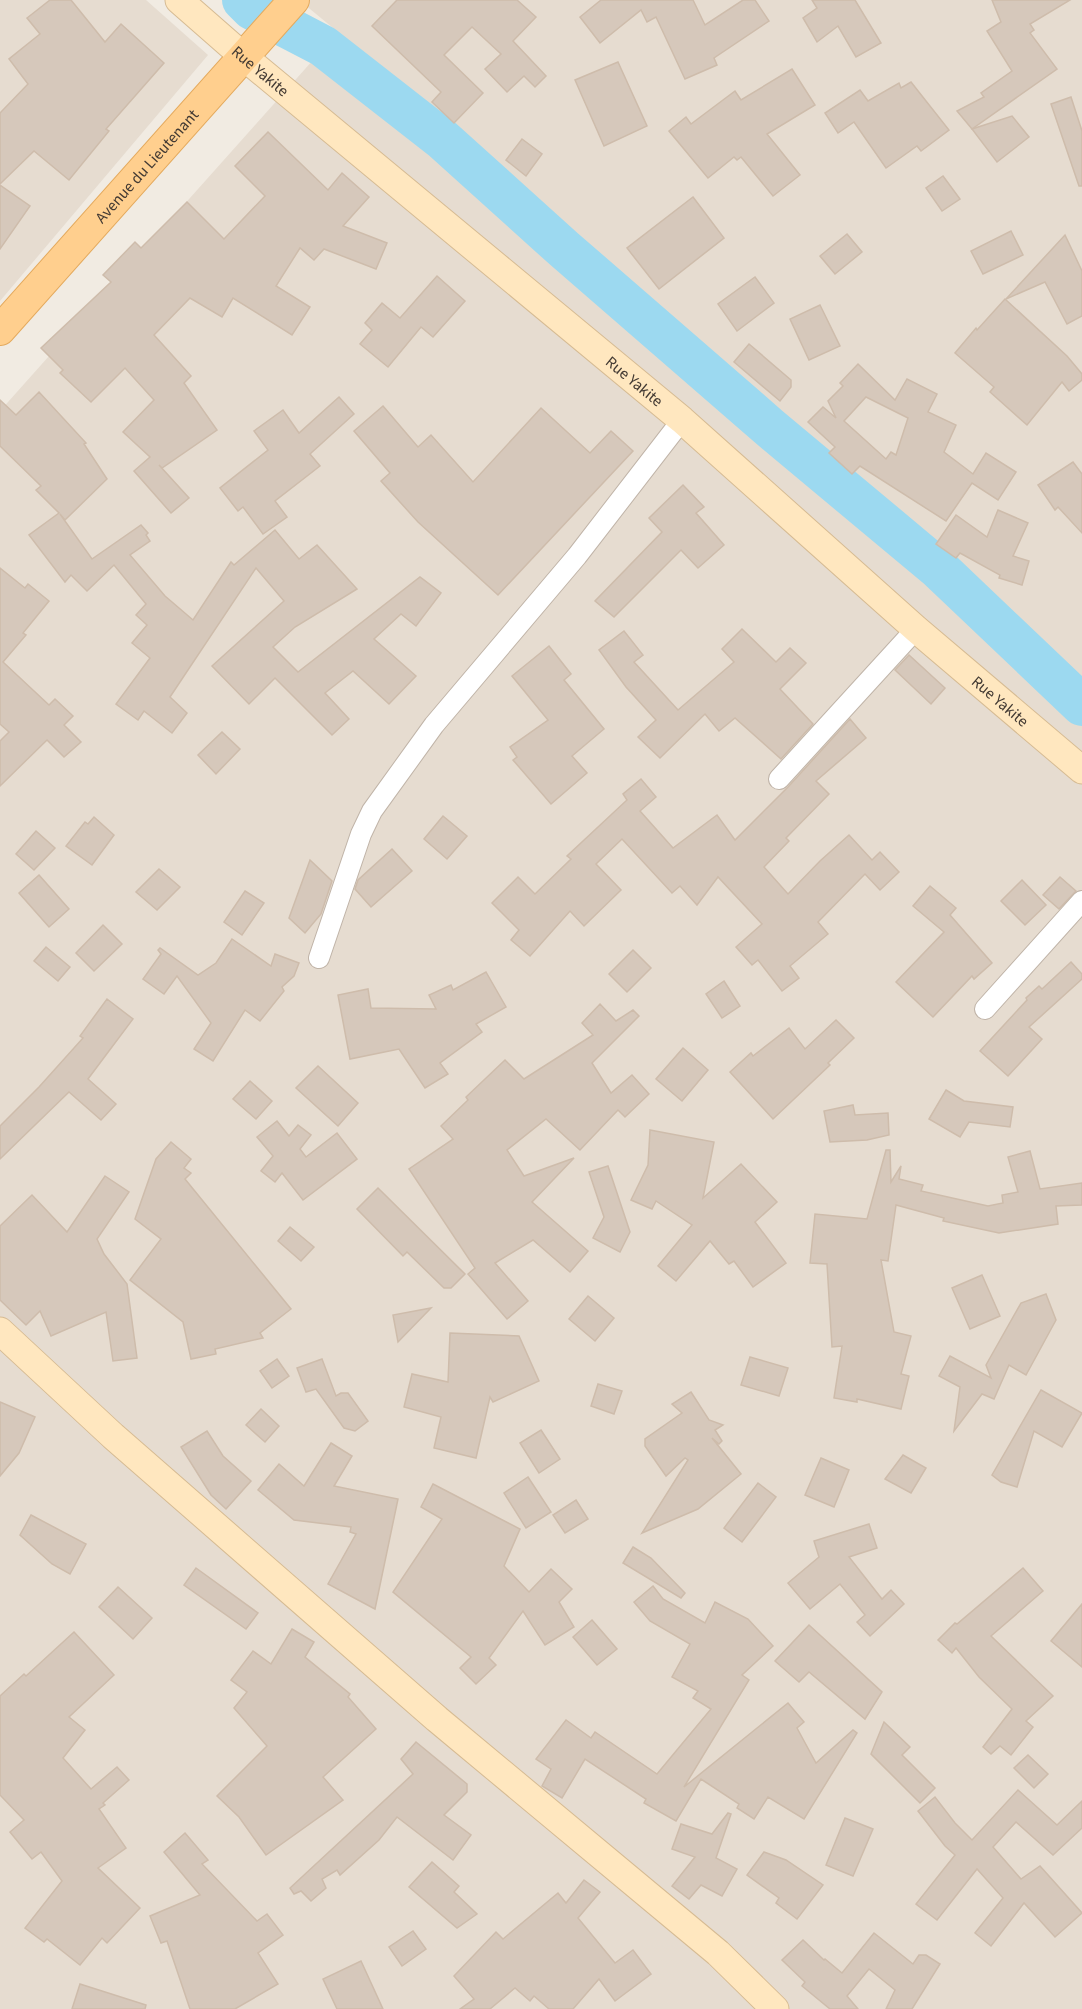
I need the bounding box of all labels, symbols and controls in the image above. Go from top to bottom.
street label: Rue Yakite [227,41,293,102]
street label: Avenue du Lieutenant [90,104,204,228]
street label: Rue Yakite [601,351,668,412]
street label: Rue Yakite [967,671,1033,732]

